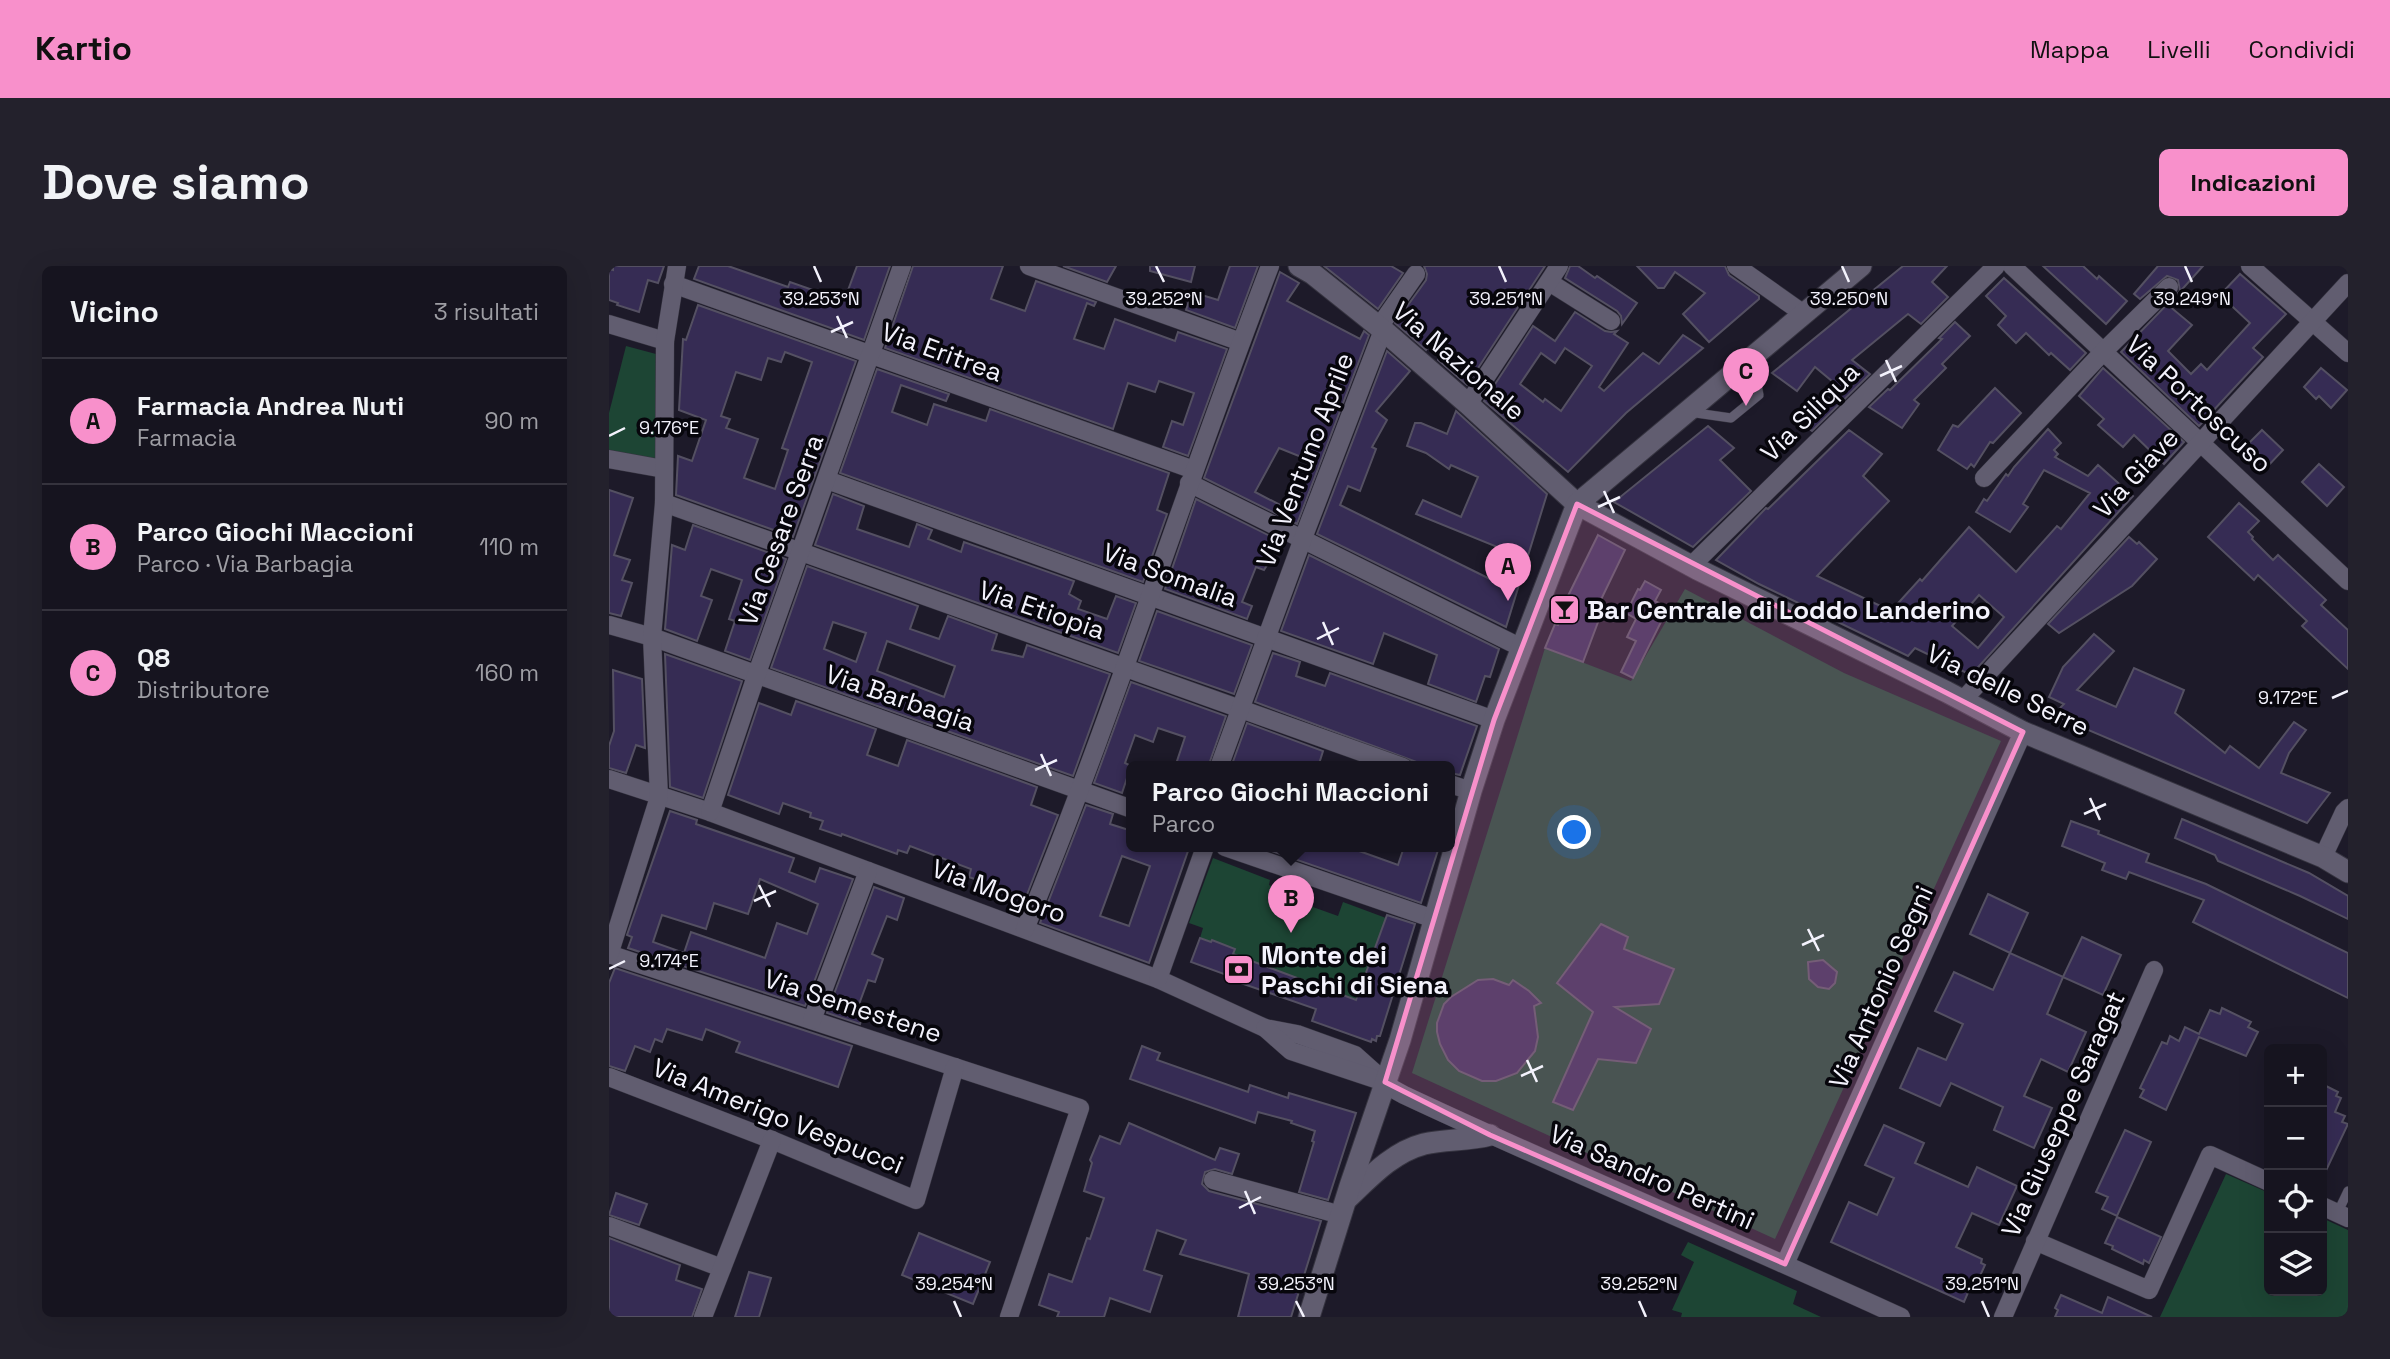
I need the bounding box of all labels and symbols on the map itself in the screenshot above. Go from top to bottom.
text: 39.253°N [782,287,860,310]
text: 39.252°N [1125,287,1203,310]
text: 39.251°N [1469,287,1543,310]
text: 39.250°N [1810,287,1888,310]
text: 39.249°N [2153,287,2231,310]
street label: Via Nazionale [1386,294,1532,428]
street label: Via Eritrea [877,314,1007,390]
street label: Via Portoscuso [2119,328,2279,480]
street label: Via Ventuno Aprile [1248,348,1362,572]
pin: C [1723,348,1769,406]
street label: Via Siliqua [1753,355,1867,469]
text: 9.176°E [639,416,699,439]
street label: Via Giave [2086,421,2186,525]
street label: Via Cesare Serra [731,429,831,631]
street label: Via Somalia [1098,535,1242,615]
pin: A [1485,543,1531,601]
street label: Via Etiopia [974,573,1110,647]
bar icon: Bar Centrale di Loddo Landerino [1547,593,1581,627]
place label: Bar Centrale di Loddo Landerino [1587,593,1991,627]
street label: Via delle Serre [1921,636,2095,744]
street label: Via Barbagia [821,657,979,739]
text: 9.172°E [2258,686,2318,709]
your location [1557,815,1591,849]
street label: Via Mogoro [927,851,1071,931]
pin: B [1268,875,1314,933]
street label: Via Antonio Segni [1821,880,1941,1094]
place label: Monte dei Paschi di Siena [1261,938,1449,1002]
text: 9.174°E [639,949,699,972]
bank icon: Monte dei Paschi di Siena [1221,953,1255,987]
street label: Via Semestene [760,961,946,1051]
street label: Via Giuseppe Saragat [1993,986,2133,1242]
street label: Via Amerigo Vespucci [648,1050,908,1182]
street label: Via Sandro Pertini [1544,1117,1760,1237]
text: 39.254°N [915,1272,993,1295]
text: 39.253°N [1257,1272,1335,1295]
text: 39.252°N [1600,1272,1678,1295]
text: 39.251°N [1945,1272,2019,1295]

